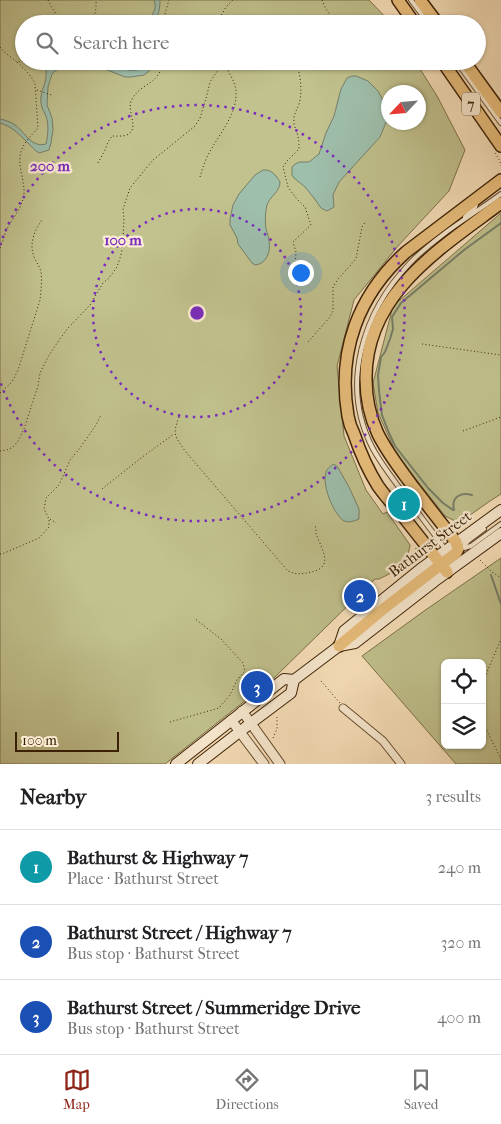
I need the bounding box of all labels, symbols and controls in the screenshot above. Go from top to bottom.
search box [15,15,486,70]
icon: search [33,29,61,57]
text: Search here [73,32,169,54]
north arrow [381,85,426,130]
road number: 7 [462,92,480,116]
text: 200 m [30,157,70,175]
text: 100 m [104,231,142,249]
your location [288,260,314,286]
centre of rings [188,304,206,322]
pin: 1 [388,485,420,523]
street label: Bathurst Street [385,507,475,581]
pin: 2 [344,577,376,615]
map controls [441,659,486,749]
button: locate [441,659,486,704]
pin: 3 [241,668,273,706]
button: layers [441,704,486,749]
scale bar [15,729,119,752]
text: 100 m [22,732,57,749]
text: Nearby [20,785,86,809]
text: 3 results [425,787,481,806]
text: Bathurst & Highway 7 [67,847,248,869]
text: 1 [33,858,39,877]
text: 240 m [438,858,481,877]
text: Place · Bathurst Street [67,869,219,888]
text: Bathurst Street / Highway 7 [67,922,292,944]
text: 2 [32,933,40,952]
text: 320 m [441,933,481,952]
text: Bus stop · Bathurst Street [67,944,240,963]
text: Bathurst Street / Summeridge Drive [67,997,360,1019]
text: 3 [33,1008,39,1027]
text: 400 m [437,1008,481,1027]
text: Bus stop · Bathurst Street [67,1019,240,1038]
tab: Map [63,1066,91,1113]
tab: Directions [216,1066,279,1113]
tab: Saved [404,1066,438,1113]

